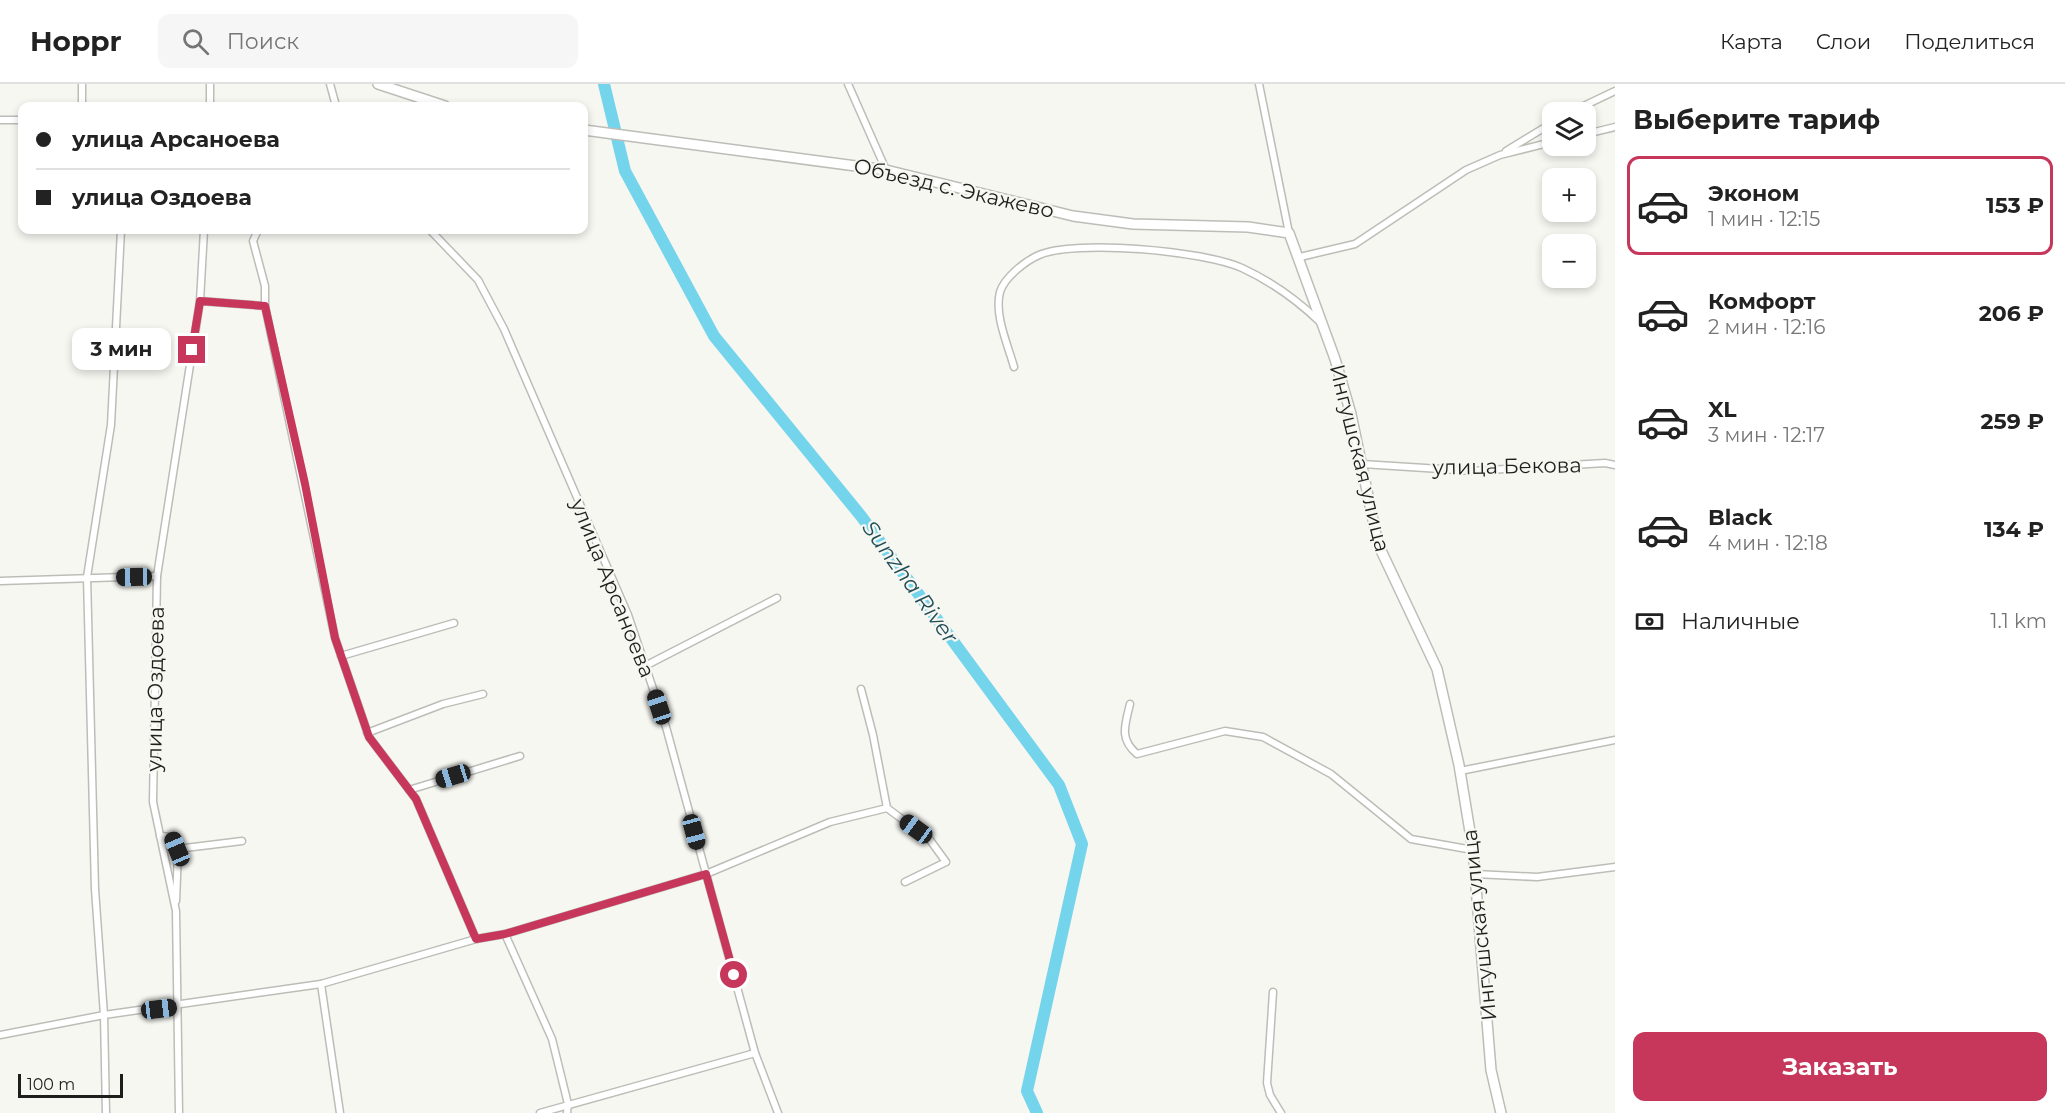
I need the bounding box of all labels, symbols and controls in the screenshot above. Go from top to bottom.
search box [158,14,578,68]
text: Hoppr [30,24,122,58]
icon: search [179,25,212,58]
text: Поиск [227,28,299,55]
text: Карта [1720,29,1783,54]
text: Слои [1816,29,1871,54]
text: Поделиться [1904,29,2035,54]
map controls [1542,102,1596,288]
button: layers [1542,102,1596,156]
text: Выберите тариф [1633,103,1880,136]
text: улица Арсаноева [72,126,280,153]
street label: Объезд с. Экажево [851,153,1057,223]
button: + [1542,168,1596,222]
icon: car [1636,179,1690,233]
text: Эконом [1708,180,1799,207]
text: улица Оздоева [72,184,252,211]
text: 153 ₽ [1986,192,2044,219]
text: 1 мин · 12:15 [1708,207,1820,231]
button: − [1542,234,1596,288]
icon: car [1636,287,1690,341]
text: Комфорт [1708,288,1816,315]
text: 206 ₽ [1979,300,2044,327]
text: 2 мин · 12:16 [1708,315,1825,339]
callout: 3 мин [72,329,171,371]
route end [178,336,205,363]
text: 3 мин [91,337,152,361]
street label: Ингушская улица [1325,362,1395,554]
icon: car [1636,395,1690,449]
text: XL [1708,396,1737,423]
text: 259 ₽ [1981,408,2044,435]
text: 3 мин · 12:17 [1708,423,1825,447]
street label: улица Бекова [1431,452,1582,480]
street label: улица Арсаноева [565,494,660,681]
icon: car [1636,503,1690,557]
text: Black [1708,504,1772,531]
water label: Sunzha River [856,515,964,650]
text: 134 ₽ [1984,516,2044,543]
text: 4 мин · 12:18 [1708,531,1828,555]
car [116,568,152,586]
icon: cash [1633,605,1666,638]
street label: улица Оздоева [141,606,169,773]
text: Наличные [1681,608,1800,635]
text: 1.1 km [1990,609,2047,633]
car [645,687,673,727]
car [433,762,473,790]
car [896,811,936,847]
car [681,812,707,852]
street label: Ингушская улица [1457,828,1501,1022]
car [162,829,192,869]
route start [720,961,747,988]
car [140,998,178,1020]
button: Заказать [1633,1032,2047,1101]
scale bar [18,1071,123,1098]
text: 100 m [27,1075,75,1094]

